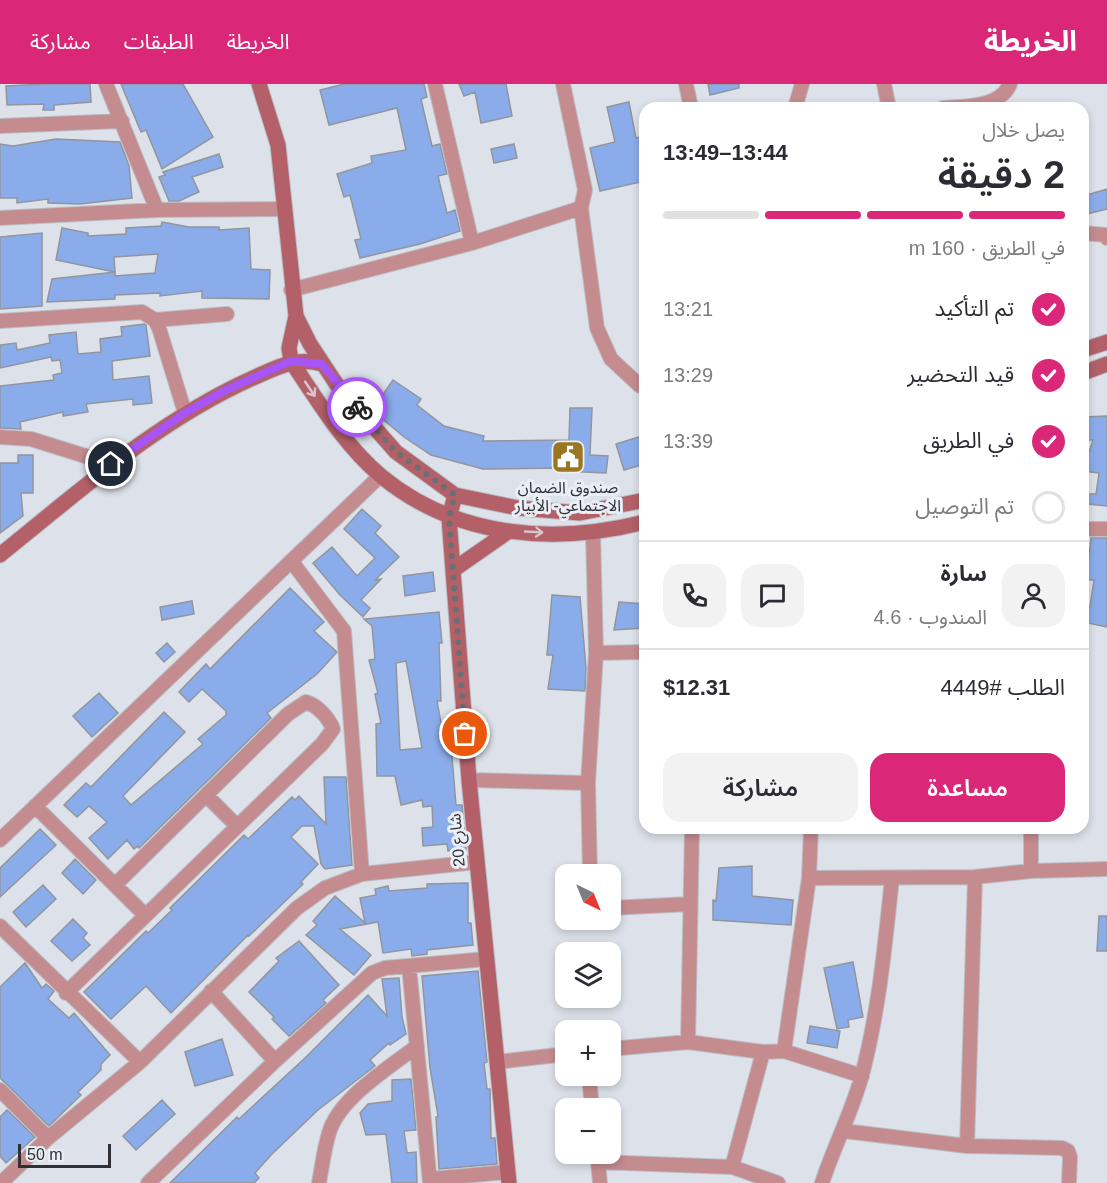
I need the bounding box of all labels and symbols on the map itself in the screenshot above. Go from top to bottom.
courier [327,377,387,437]
one-way arrow [304,380,316,397]
pin [85,438,136,489]
public building icon: صندوق الضمان الاجتماعي- الأبيار [550,439,586,475]
place label: صندوق الضمان الاجتماعي- الأبيار [514,479,621,517]
one-way arrow [524,527,543,538]
pin [439,708,490,759]
street label: شارع 20 [446,812,472,867]
north arrow [555,864,621,930]
scale bar [18,1141,111,1168]

